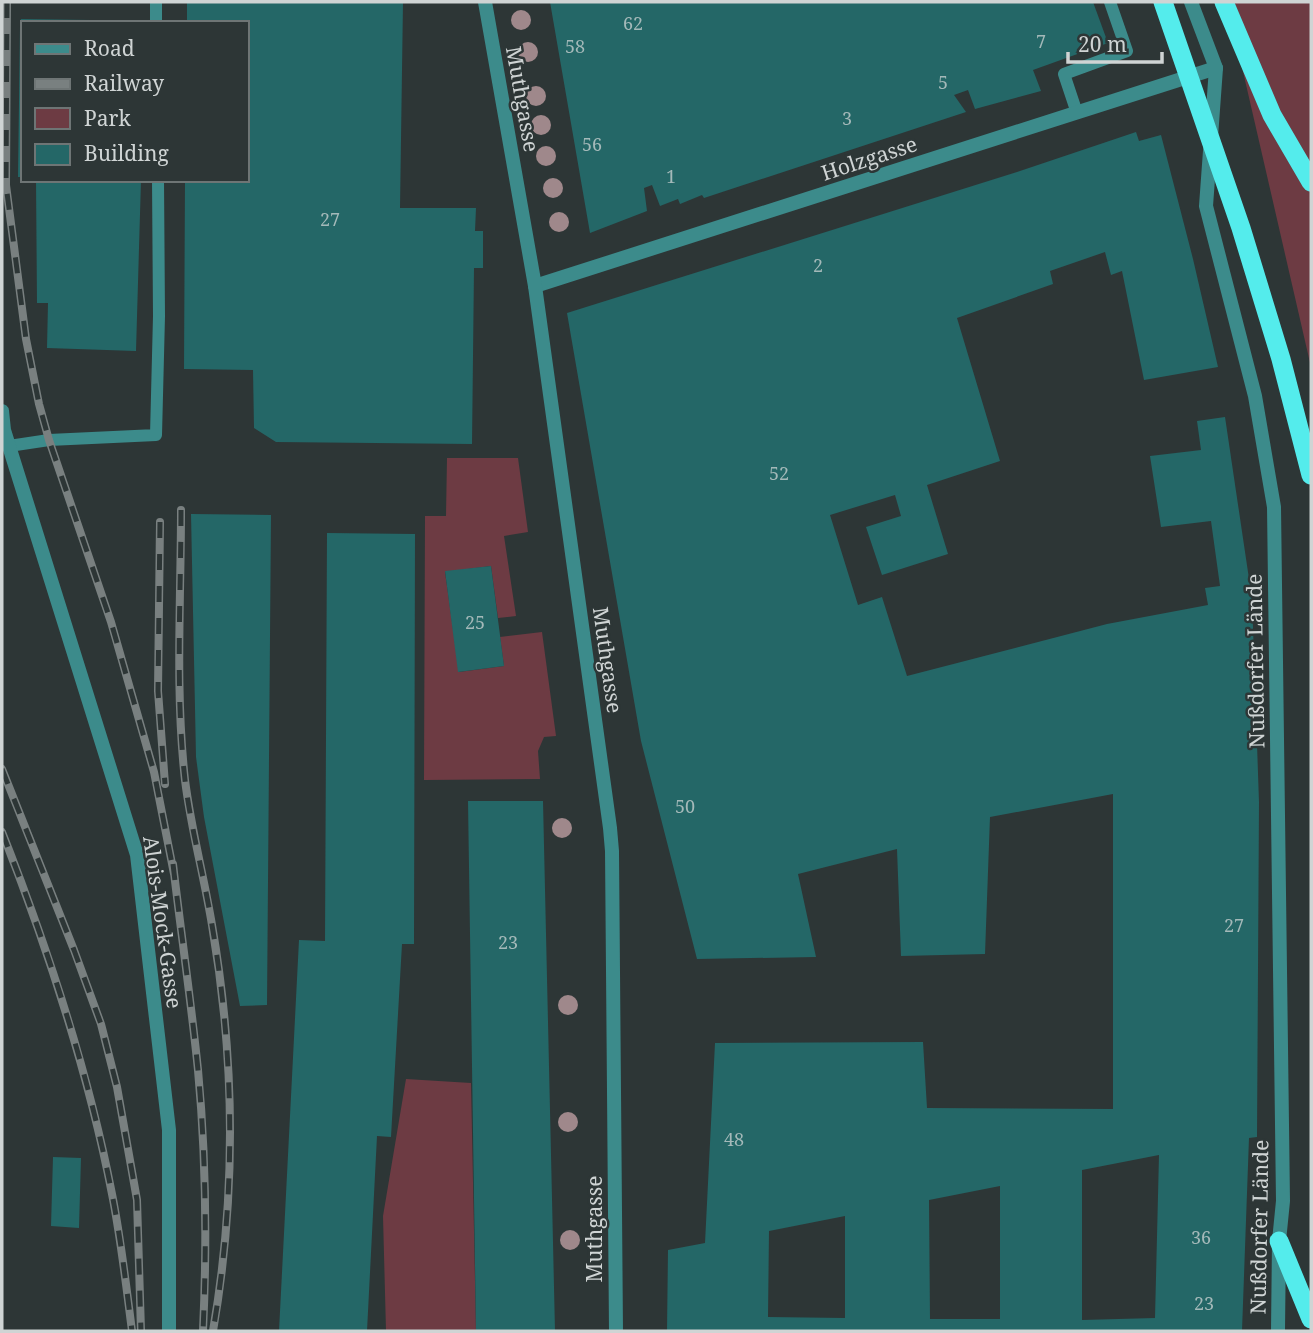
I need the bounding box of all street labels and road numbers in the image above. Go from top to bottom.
street label: Muthgasse [500,44,546,154]
street label: Holzgasse [817,129,921,187]
street label: Nußdorfer Lände [1239,573,1271,749]
street label: Muthgasse [587,605,629,715]
street label: Alois-Mock-Gasse [137,834,189,1010]
street label: Nußdorfer Lände [1243,1139,1275,1315]
street label: Muthgasse [580,1175,608,1283]

